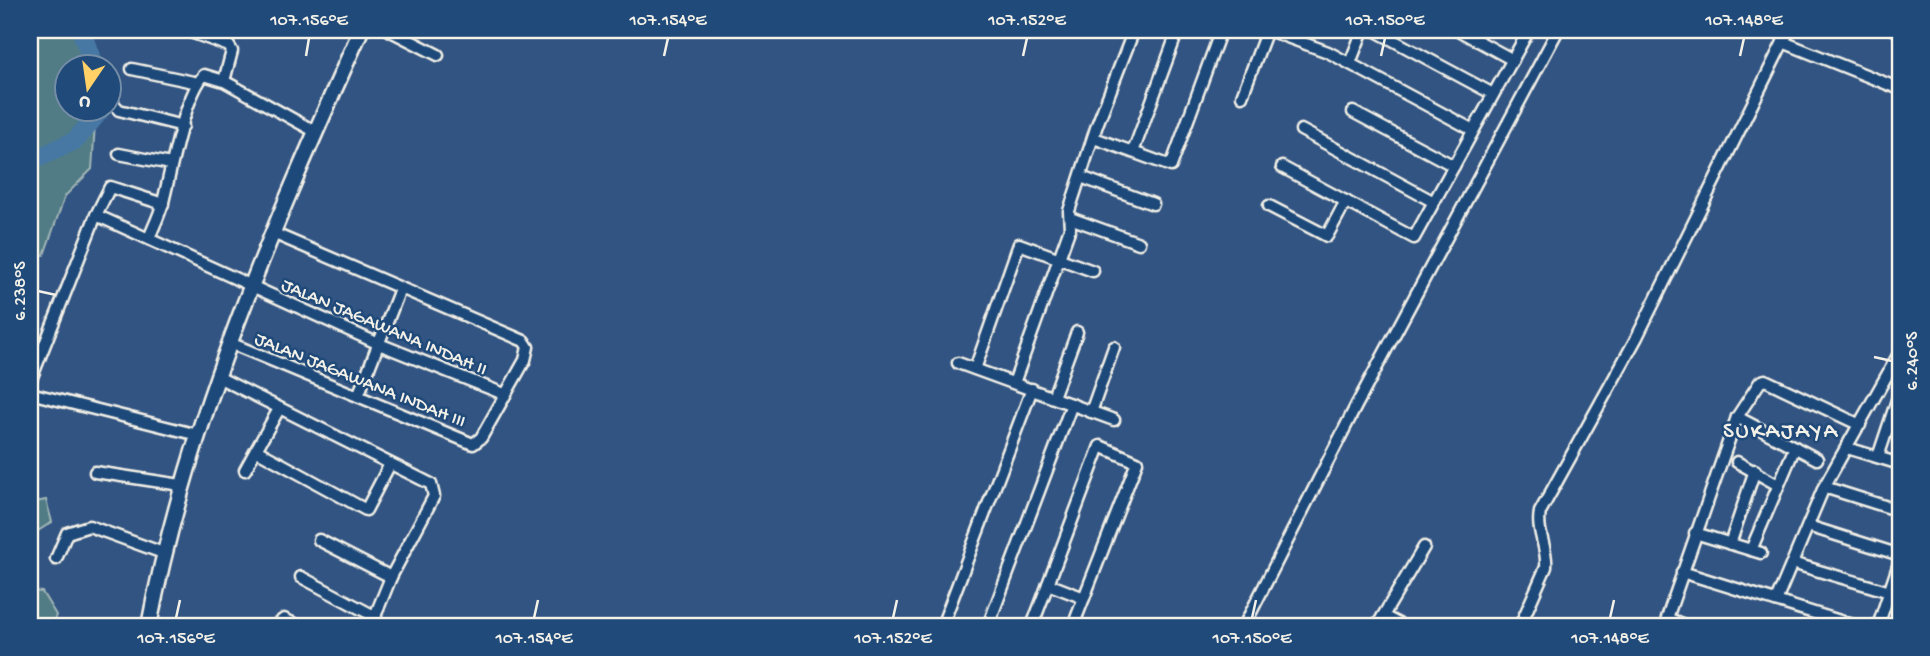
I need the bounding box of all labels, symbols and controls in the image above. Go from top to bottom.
text: 107.156°E [269,11,349,32]
text: 107.154°E [628,11,707,32]
text: 107.152°E [987,11,1066,32]
text: 107.150°E [1345,11,1425,32]
text: 107.148°E [1704,11,1784,32]
north arrow [52,52,122,122]
text: U [77,89,93,114]
text: 6.238°S [11,261,32,321]
street label: JALAN JAGAWANA INDAH II [277,274,490,382]
street label: JALAN JAGAWANA INDAH III [251,328,469,434]
text: 6.240°S [1903,331,1924,390]
district label: SUKAJAYA [1723,419,1839,446]
text: 107.156°E [136,629,216,650]
text: 107.154°E [494,629,573,650]
text: 107.152°E [853,629,932,650]
text: 107.150°E [1212,629,1292,650]
text: 107.148°E [1570,629,1650,650]

